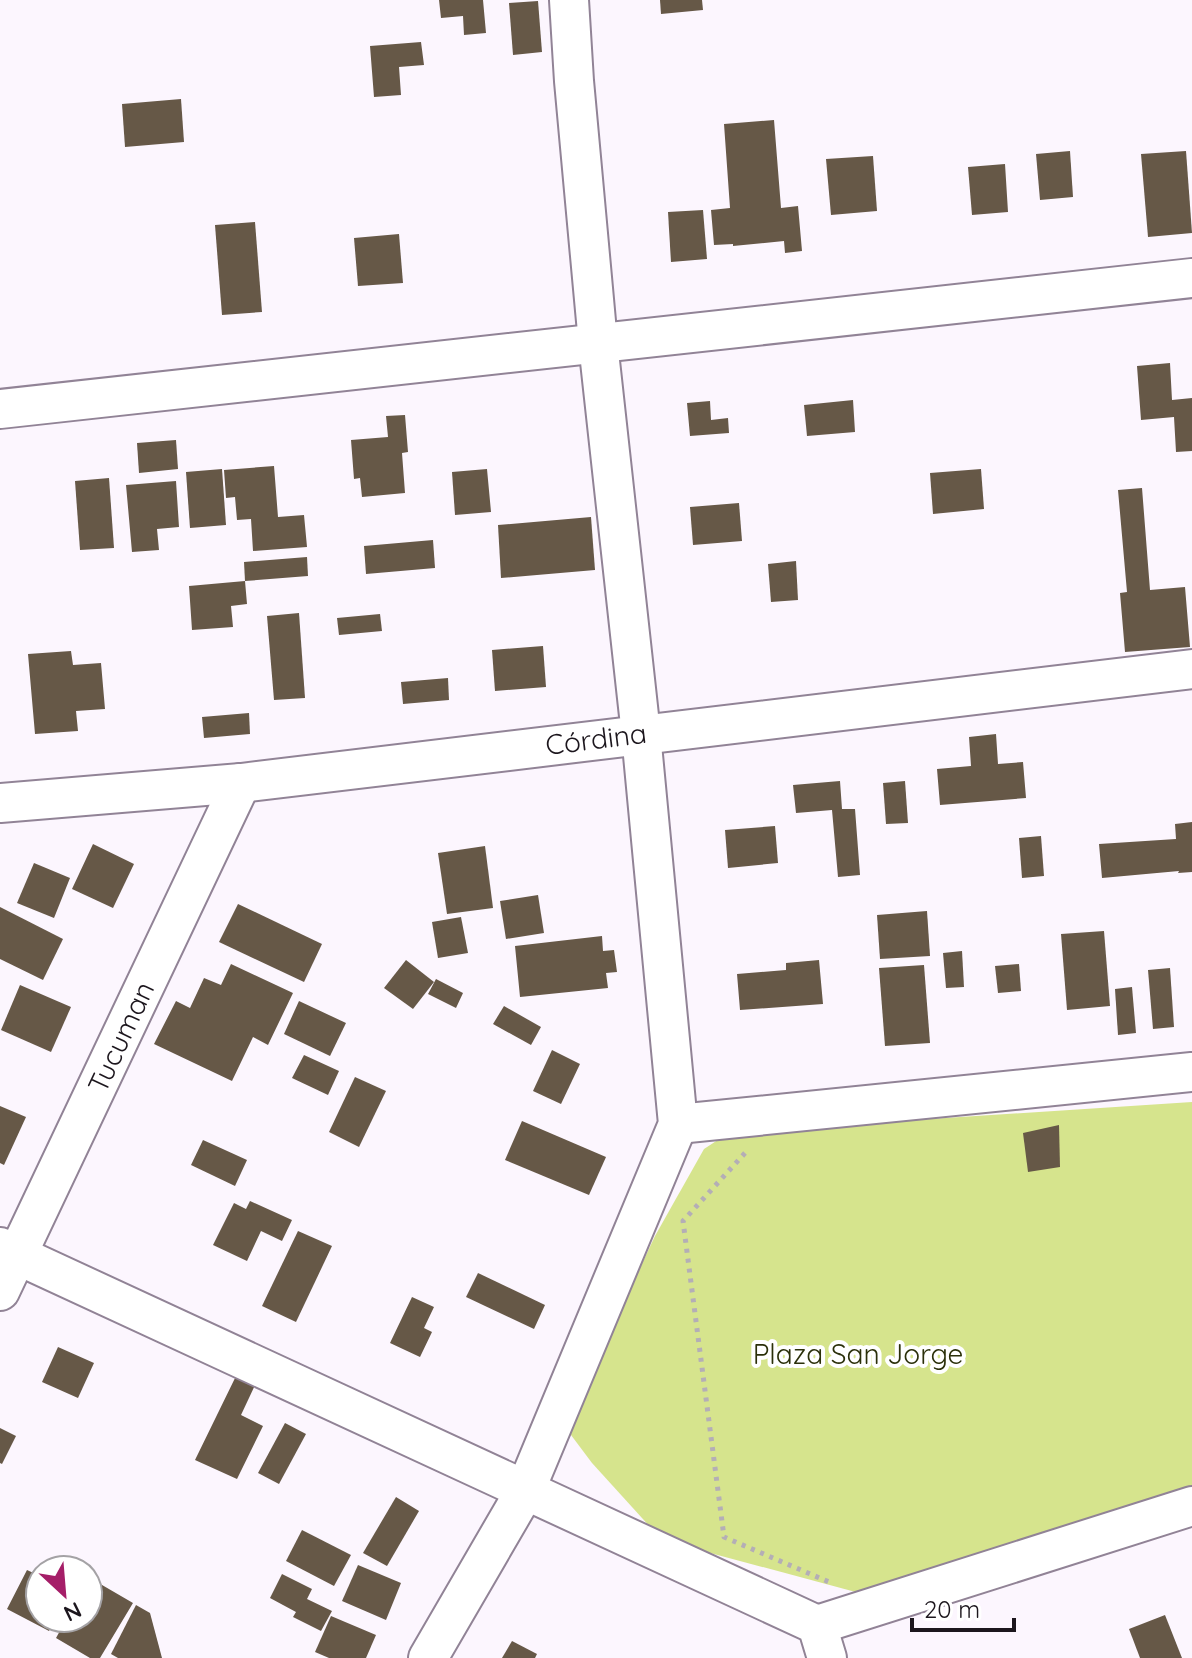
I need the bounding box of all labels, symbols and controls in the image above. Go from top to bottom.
street label: Córdina [543,715,648,762]
street label: Tucuman [80,976,161,1098]
park label: Plaza San Jorge [753,1336,963,1371]
north arrow [24,1554,104,1634]
scale bar [912,1582,1014,1632]
text: 20 m [924,1594,980,1624]
text: N [59,1596,86,1628]

